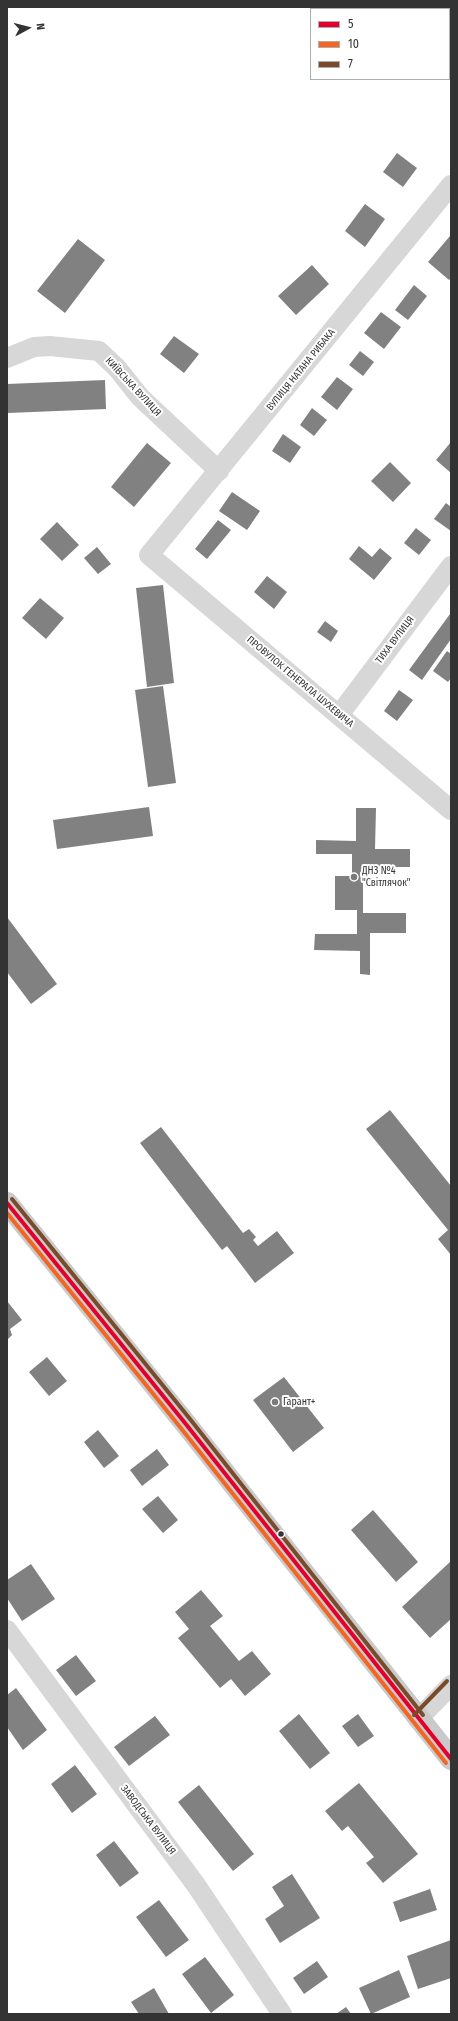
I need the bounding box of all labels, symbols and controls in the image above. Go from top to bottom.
north arrow [8,8,48,48]
legend [310,8,450,80]
text: 5 [348,17,354,31]
text: N [34,22,47,31]
text: 10 [348,37,359,51]
text: 7 [348,57,353,71]
street label: ВУЛИЦЯ НАТАНА РИБАКА [264,327,338,413]
street label: КИЇВСЬКА ВУЛИЦЯ [103,355,163,419]
street label: ТИХА ВУЛИЦЯ [373,614,417,666]
street label: ПРОВУЛОК ГЕНЕРАЛА ШУХЕВИЧА [244,634,356,730]
place label: ДНЗ №4 "Світлячок" [362,865,411,888]
marker: ДНЗ №4 "Світлячок" [349,872,359,882]
place label: Гарант+ [283,1396,315,1408]
marker: Гарант+ [270,1397,280,1407]
unlabelled marker [276,1529,286,1539]
street label: ЗАВОДСЬКА ВУЛИЦЯ [118,1783,178,1857]

